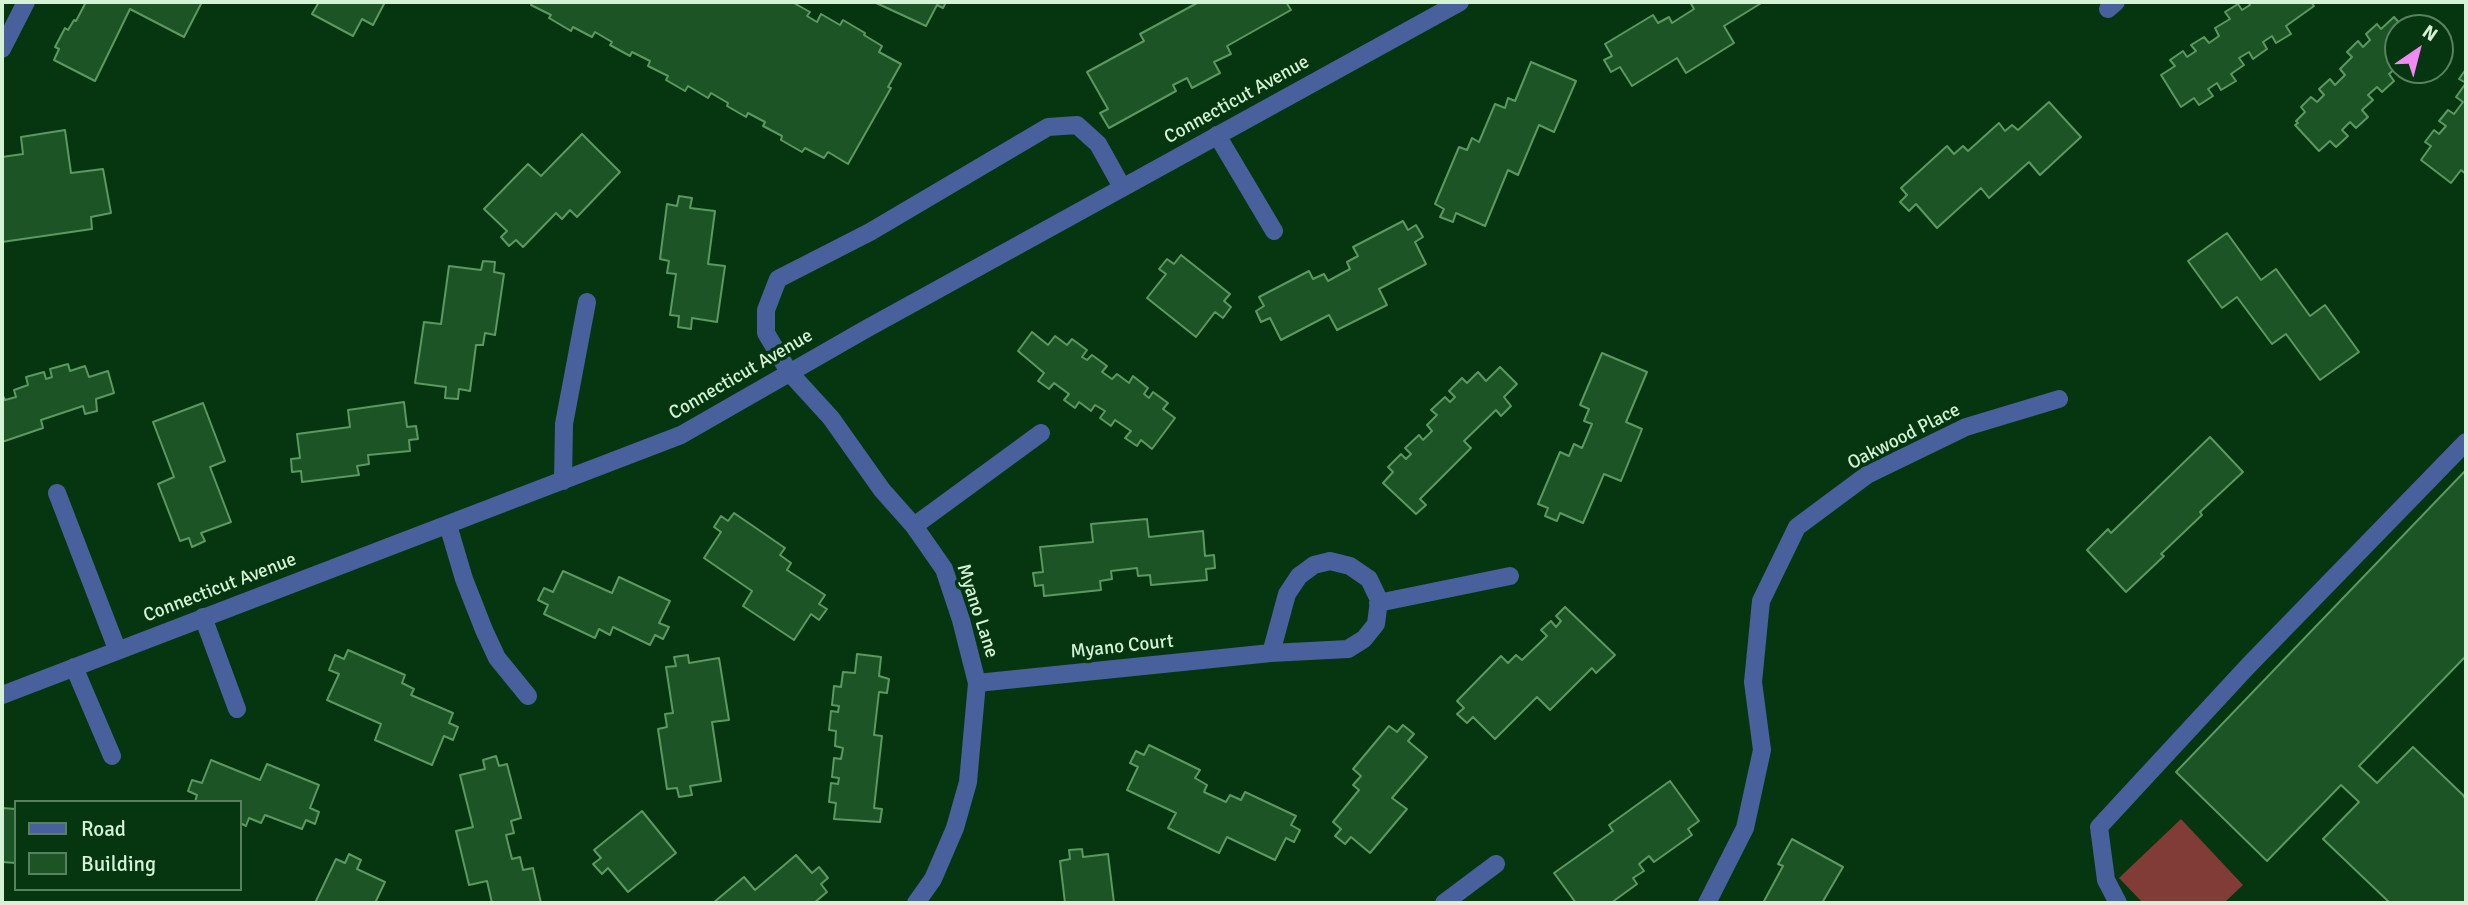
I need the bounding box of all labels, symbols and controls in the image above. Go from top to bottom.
north arrow [2384,14,2454,84]
text: N [2418,20,2442,47]
street label: Connecticut Avenue [1161,51,1313,149]
street label: Connecticut Avenue [665,325,817,425]
street label: Oakwood Place [1844,399,1964,475]
street label: Connecticut Avenue [140,548,300,628]
street label: Myano Lane [951,561,1003,661]
street label: Myano Court [1069,630,1175,664]
legend [14,800,242,891]
text: Road [81,816,126,842]
text: Building [81,851,156,877]

